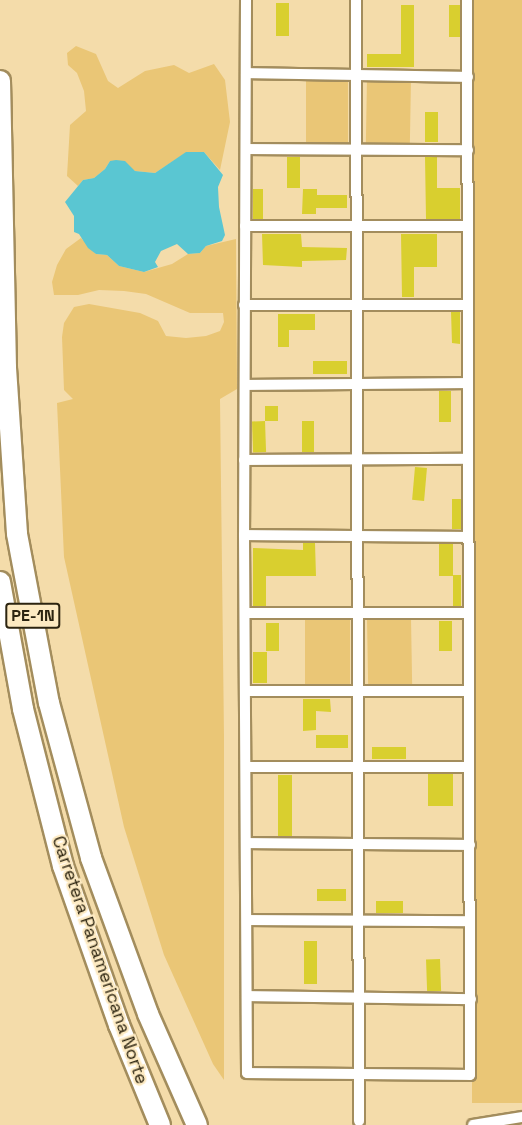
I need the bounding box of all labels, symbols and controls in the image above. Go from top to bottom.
road number: PE-1N [4,603,62,629]
street label: Carretera Panamericana Norte [47,833,153,1087]

